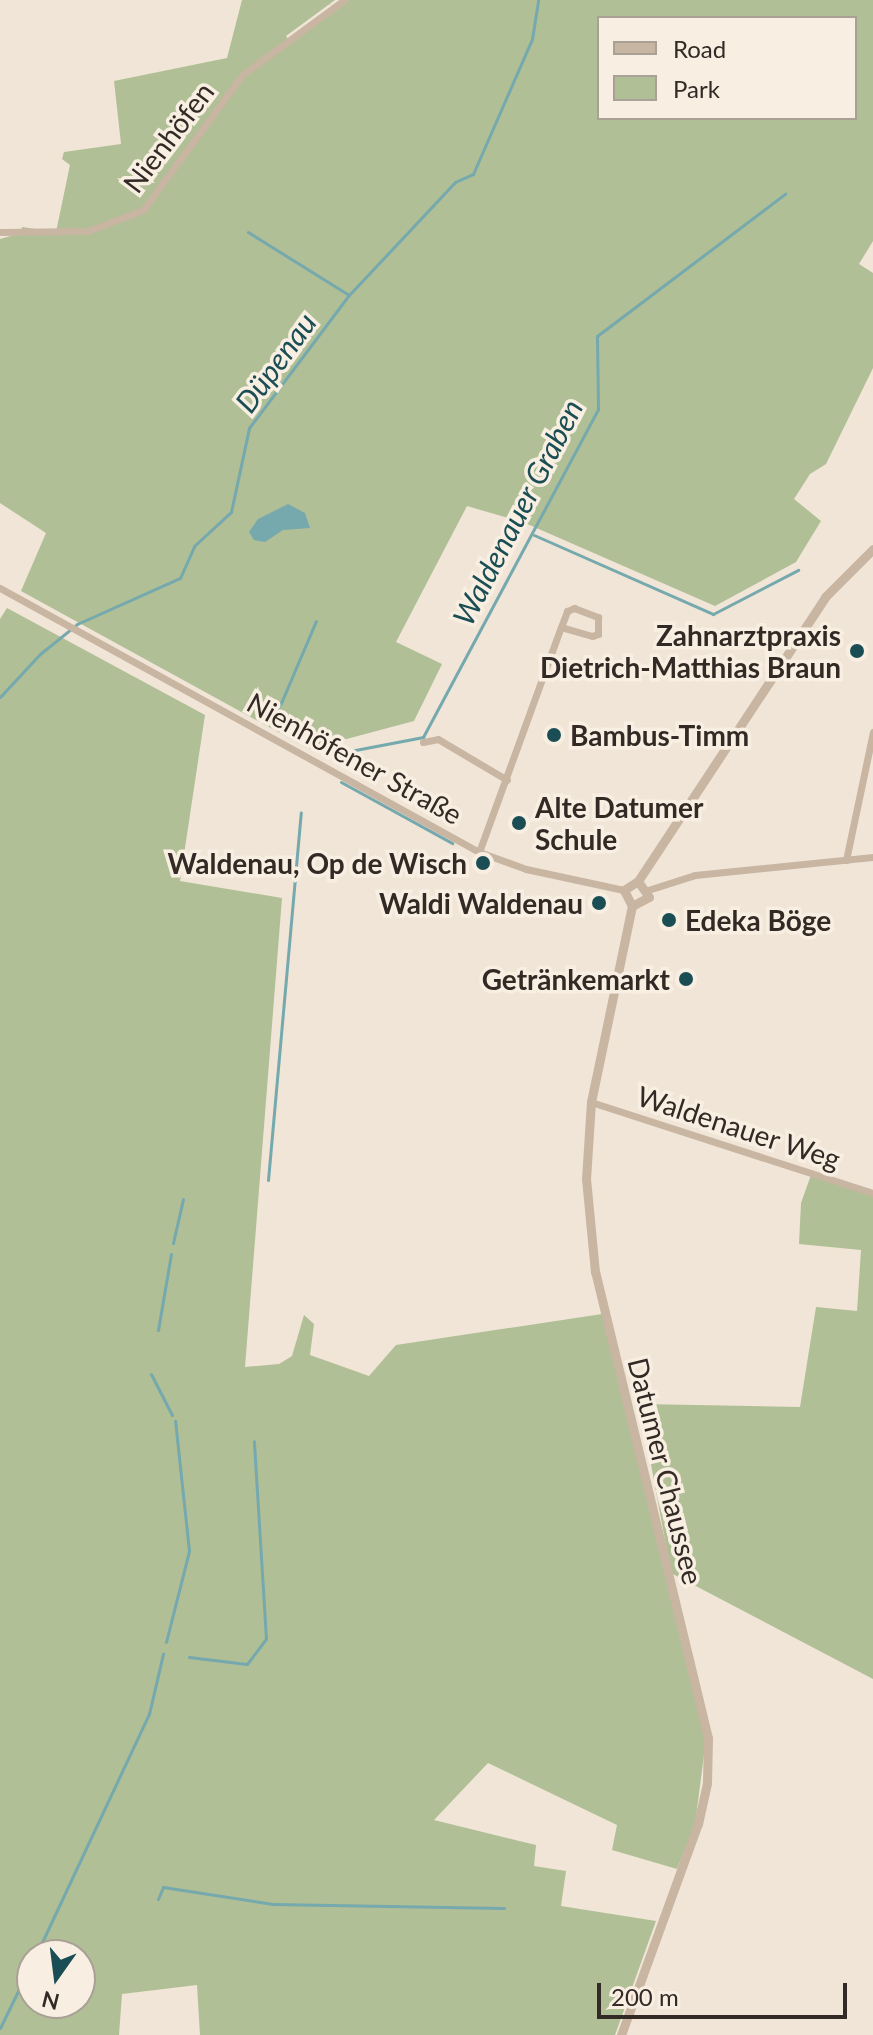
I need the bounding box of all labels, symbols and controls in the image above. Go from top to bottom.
legend [597,16,857,120]
text: Road [673,34,726,63]
text: Park [673,74,720,103]
street label: Nienhöfen [116,75,220,199]
water label: Düpenau [227,305,323,419]
water label: Waldenauer Graben [444,393,590,631]
place label: Zahnarztpraxis Dietrich-Matthias Braun [540,618,841,684]
marker: Zahnarztpraxis Dietrich-Matthias Braun [848,642,866,660]
street label: Nienhöfener Straße [242,685,468,831]
place label: Bambus-Timm [570,718,749,752]
marker: Bambus-Timm [545,726,563,744]
place label: Alte Datumer Schule [535,790,703,856]
marker: Alte Datumer Schule [510,814,528,832]
place label: Waldenau, Op de Wisch [167,846,467,880]
marker: Waldenau, Op de Wisch [474,854,492,872]
place label: Waldi Waldenau [379,886,583,920]
marker: Waldi Waldenau [590,894,608,912]
place label: Edeka Böge [685,903,831,937]
marker: Edeka Böge [660,911,678,929]
place label: Getränkemarkt [482,962,670,996]
marker: Getränkemarkt [677,970,695,988]
street label: Waldenauer Weg [633,1078,845,1176]
street label: Datumer Chaussee [621,1354,711,1588]
north arrow [16,1939,96,2019]
scale bar [601,1967,851,2017]
text: 200 m [611,1982,679,2011]
text: N [39,1986,62,2016]

